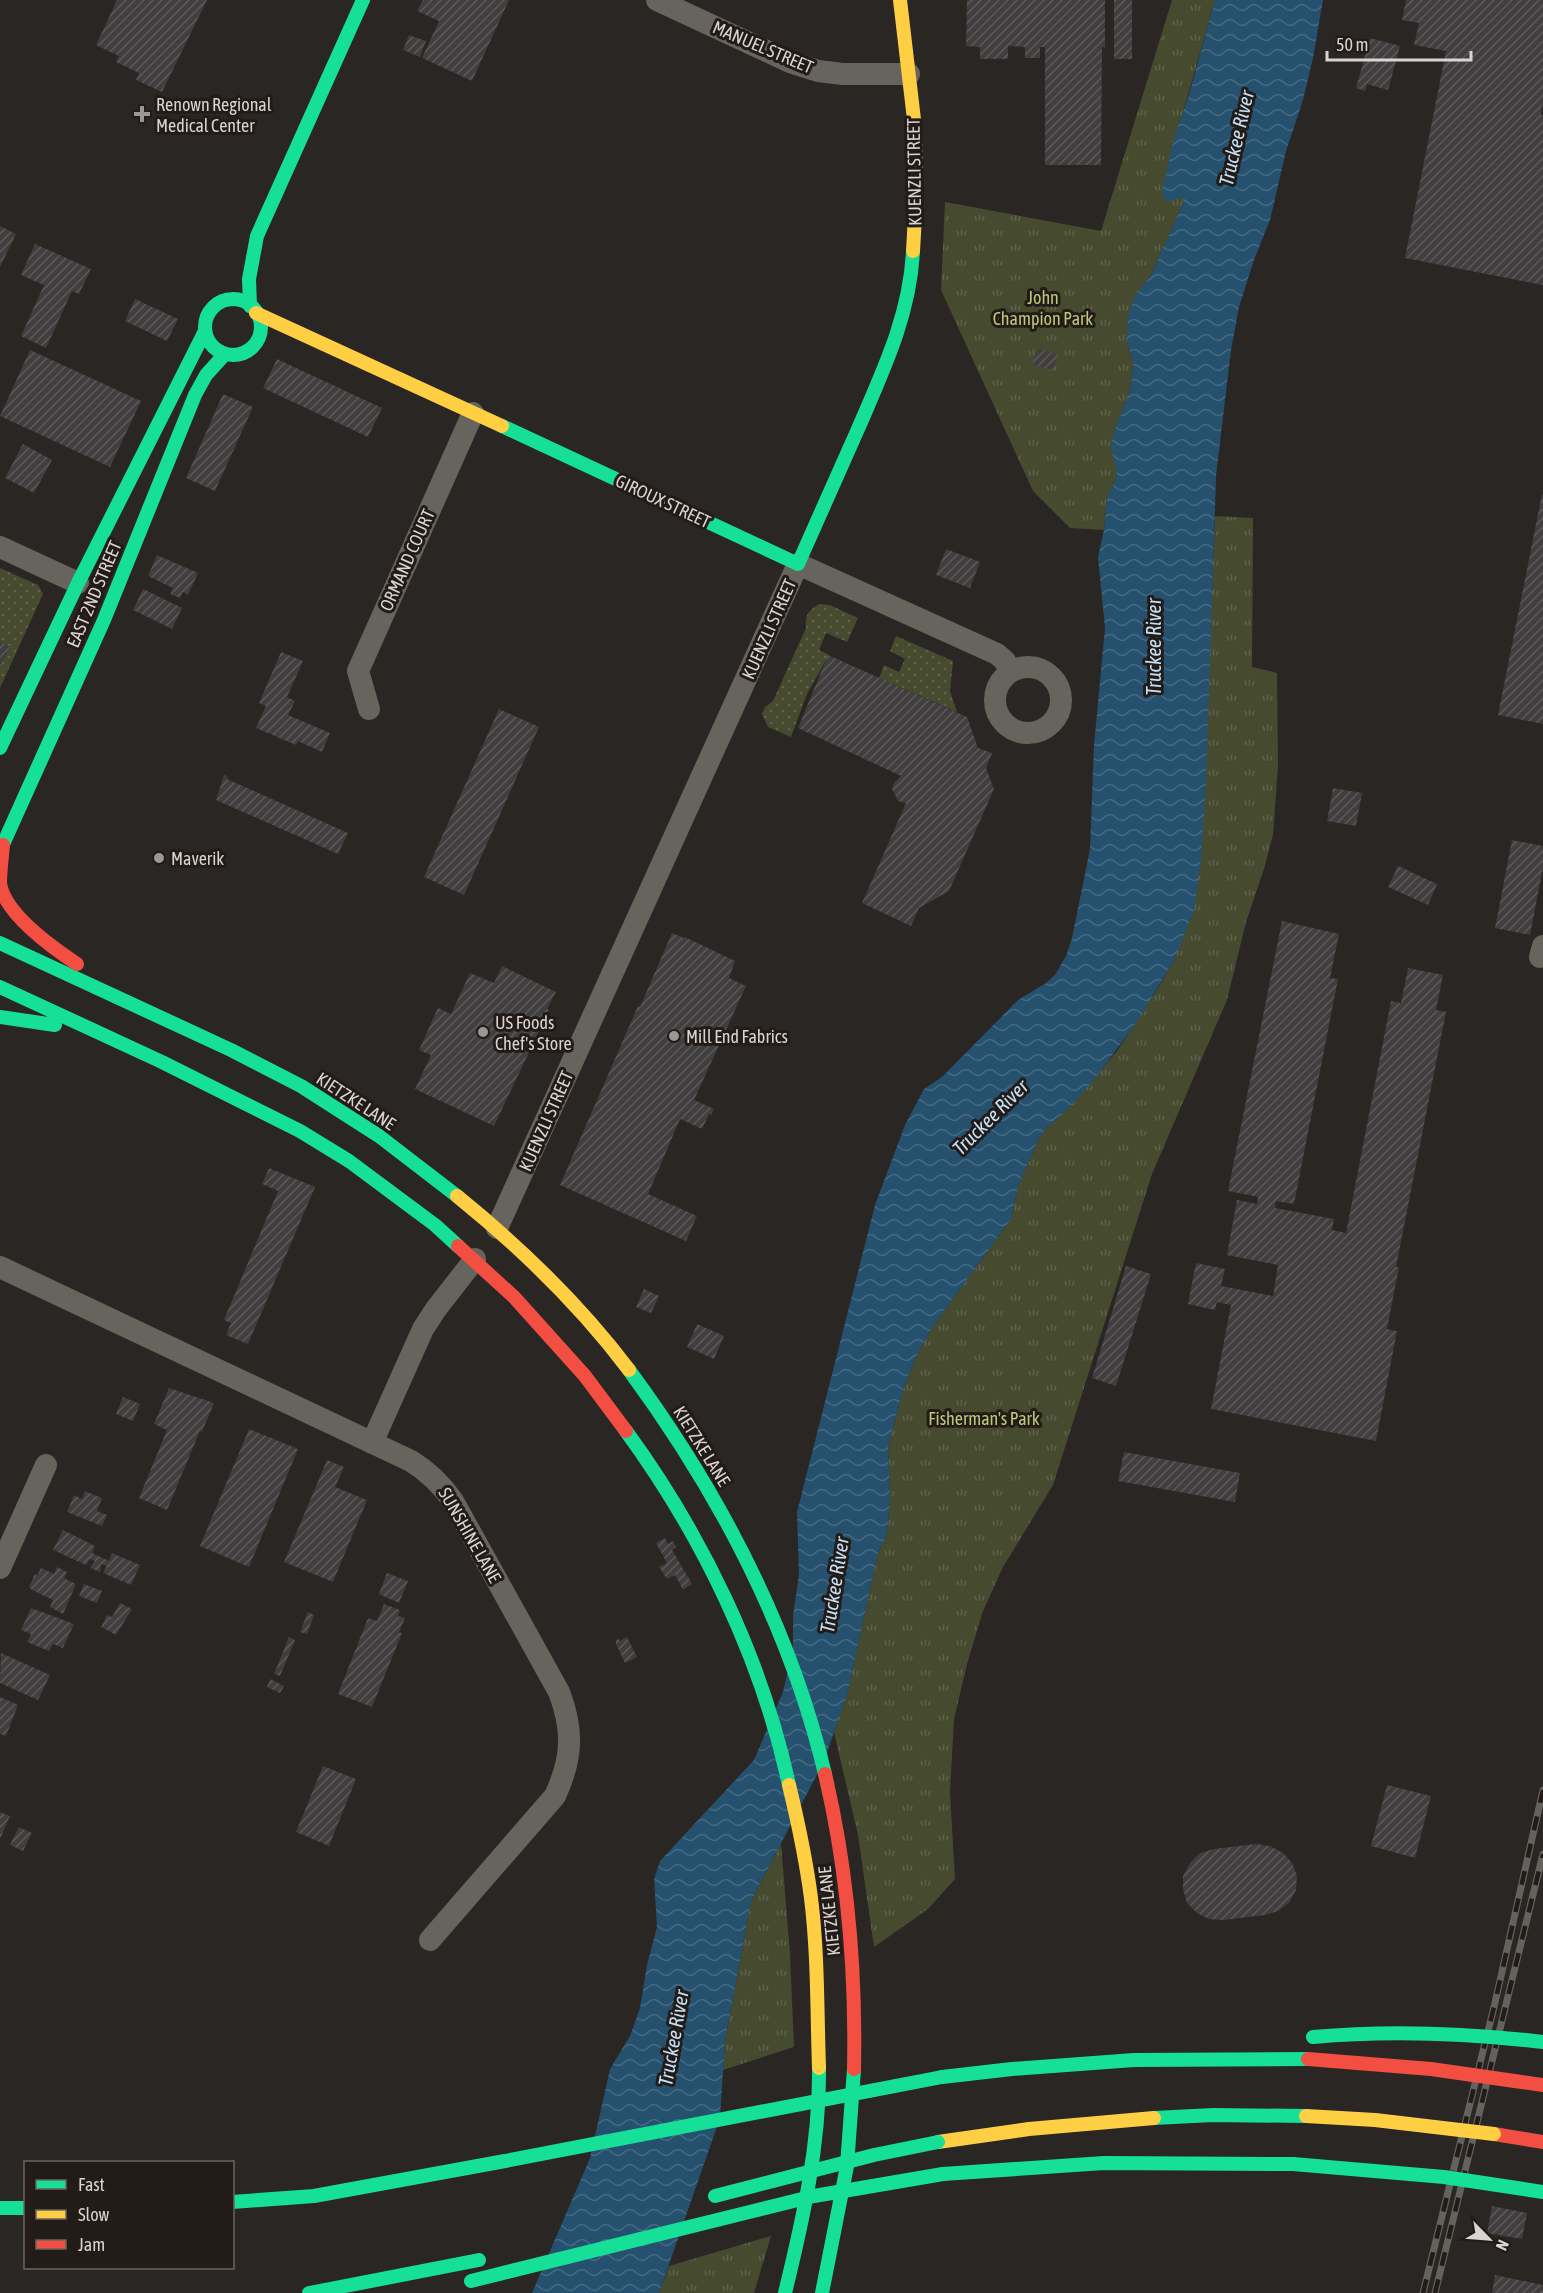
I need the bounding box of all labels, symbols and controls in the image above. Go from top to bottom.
street label: MANUEL STREET [710,16,816,78]
scale bar [1327,24,1471,62]
text: 50 m [1336,34,1368,55]
water label: Truckee River [1214,87,1258,188]
place label: Renown Regional Medical Center [156,94,272,136]
marker: Renown Regional Medical Center [133,105,151,123]
street label: KUENZLI STREET [903,118,925,226]
park label: John Champion Park [993,287,1093,329]
street label: GIROUX STREET [612,470,714,532]
street label: ORMAND COURT [375,506,439,614]
street label: EAST 2ND STREET [62,537,126,650]
street label: KUENZLI STREET [738,576,801,682]
water label: Truckee River [1142,597,1165,696]
place label: Maverik [171,848,224,869]
marker: Maverik [152,851,166,865]
place label: US Foods Chef's Store [495,1012,572,1054]
marker: US Foods Chef's Store [476,1025,490,1039]
place label: Mill End Fabrics [686,1026,788,1047]
marker: Mill End Fabrics [667,1029,681,1043]
street label: KIETZKE LANE [312,1068,400,1135]
street label: KUENZLI STREET [515,1068,578,1174]
water label: Truckee River [948,1074,1033,1159]
street label: KIETZKE LANE [669,1402,735,1490]
park label: Fisherman's Park [928,1408,1040,1429]
street label: SUNSHINE LANE [434,1484,506,1587]
water label: Truckee River [815,1534,853,1635]
street label: KIETZKE LANE [814,1865,844,1957]
water label: Truckee River [653,1987,693,2088]
legend [24,2161,234,2269]
text: Fast [78,2174,105,2195]
text: Slow [78,2204,109,2225]
north arrow [1459,2209,1519,2269]
text: Jam [78,2234,105,2255]
text: N [1492,2237,1513,2253]

